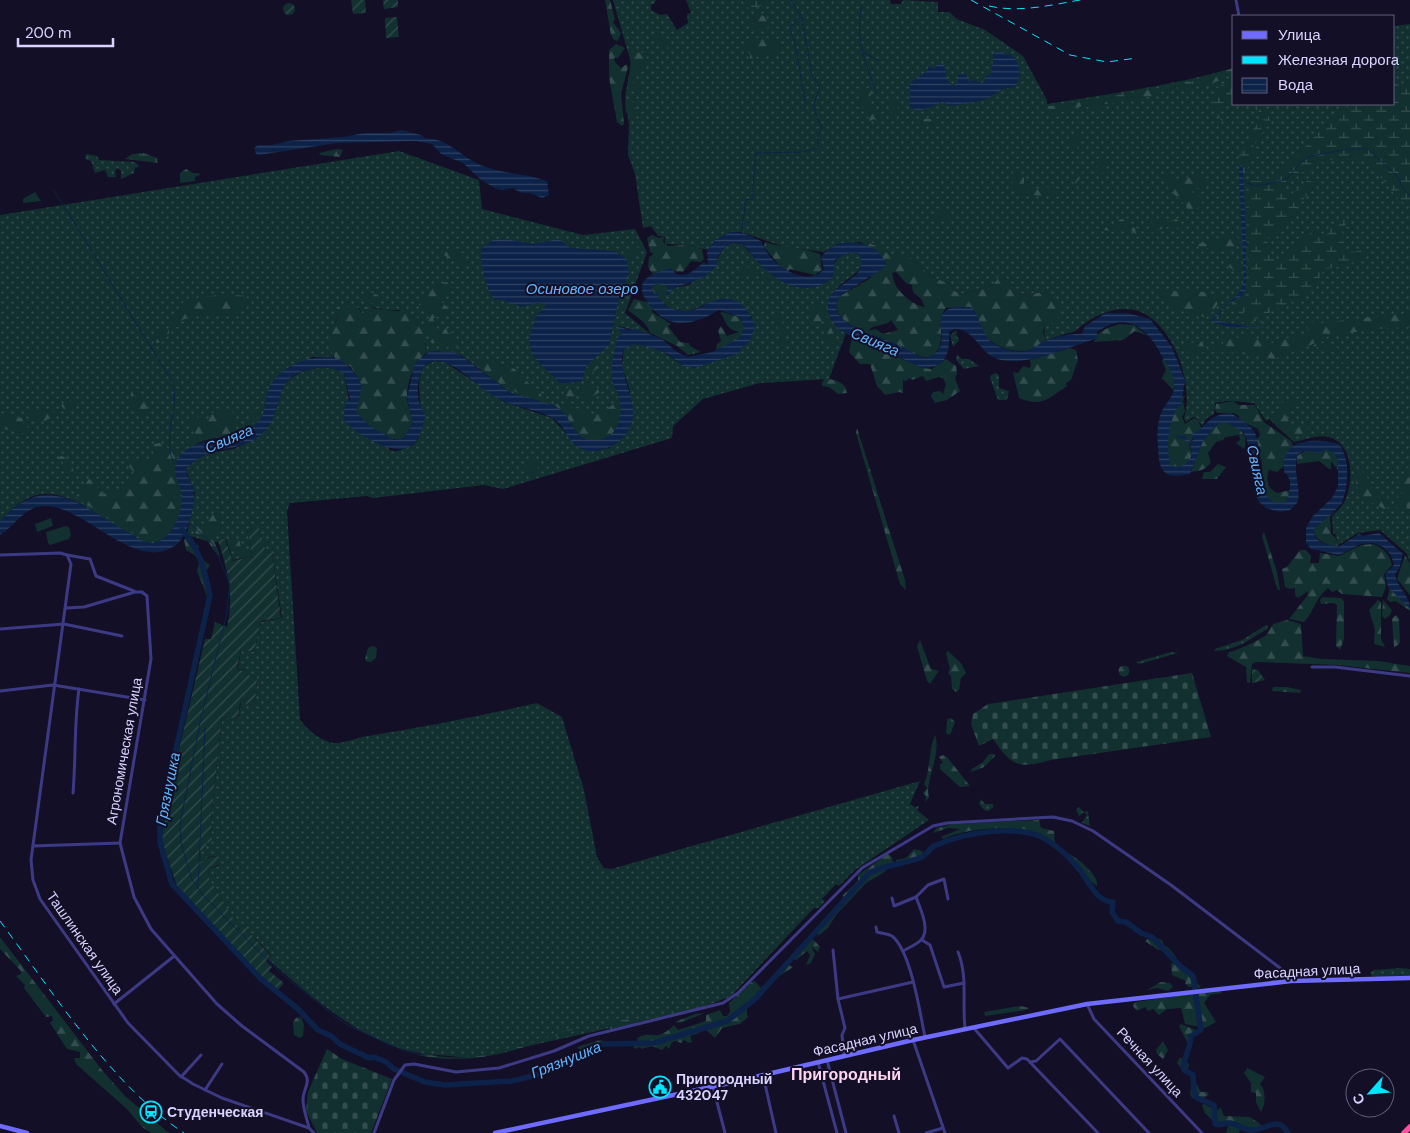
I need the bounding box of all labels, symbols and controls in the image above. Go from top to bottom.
scale bar [18,15,112,47]
legend [1232,15,1395,105]
text: 200 m [25,23,71,43]
text: Улица [1278,25,1321,45]
text: Железная дорога [1278,50,1400,70]
text: Вода [1278,75,1314,95]
water label: Осиновое озеро [526,279,638,299]
water label: Свияга [848,323,902,361]
water label: Свияга [202,420,256,458]
water label: Свияга [1242,443,1272,497]
street label: Агрономическая улица [102,676,146,826]
water label: Грязнушка [151,751,185,827]
street label: Ташлинская улица [43,888,127,998]
street label: Фасадная улица [1253,959,1361,983]
street label: Фасадная улица [811,1019,919,1061]
street label: Речная улица [1113,1023,1187,1101]
water label: Грязнушка [528,1037,604,1083]
district label: Пригородный [791,1064,901,1085]
north arrow [1345,1068,1395,1118]
place label: Пригородный 432047 [676,1070,772,1104]
public building icon: Пригородный 432047 [648,1075,672,1099]
text: С [1348,1090,1369,1107]
station icon: Студенческая [139,1100,163,1124]
place label: Студенческая [167,1103,263,1121]

